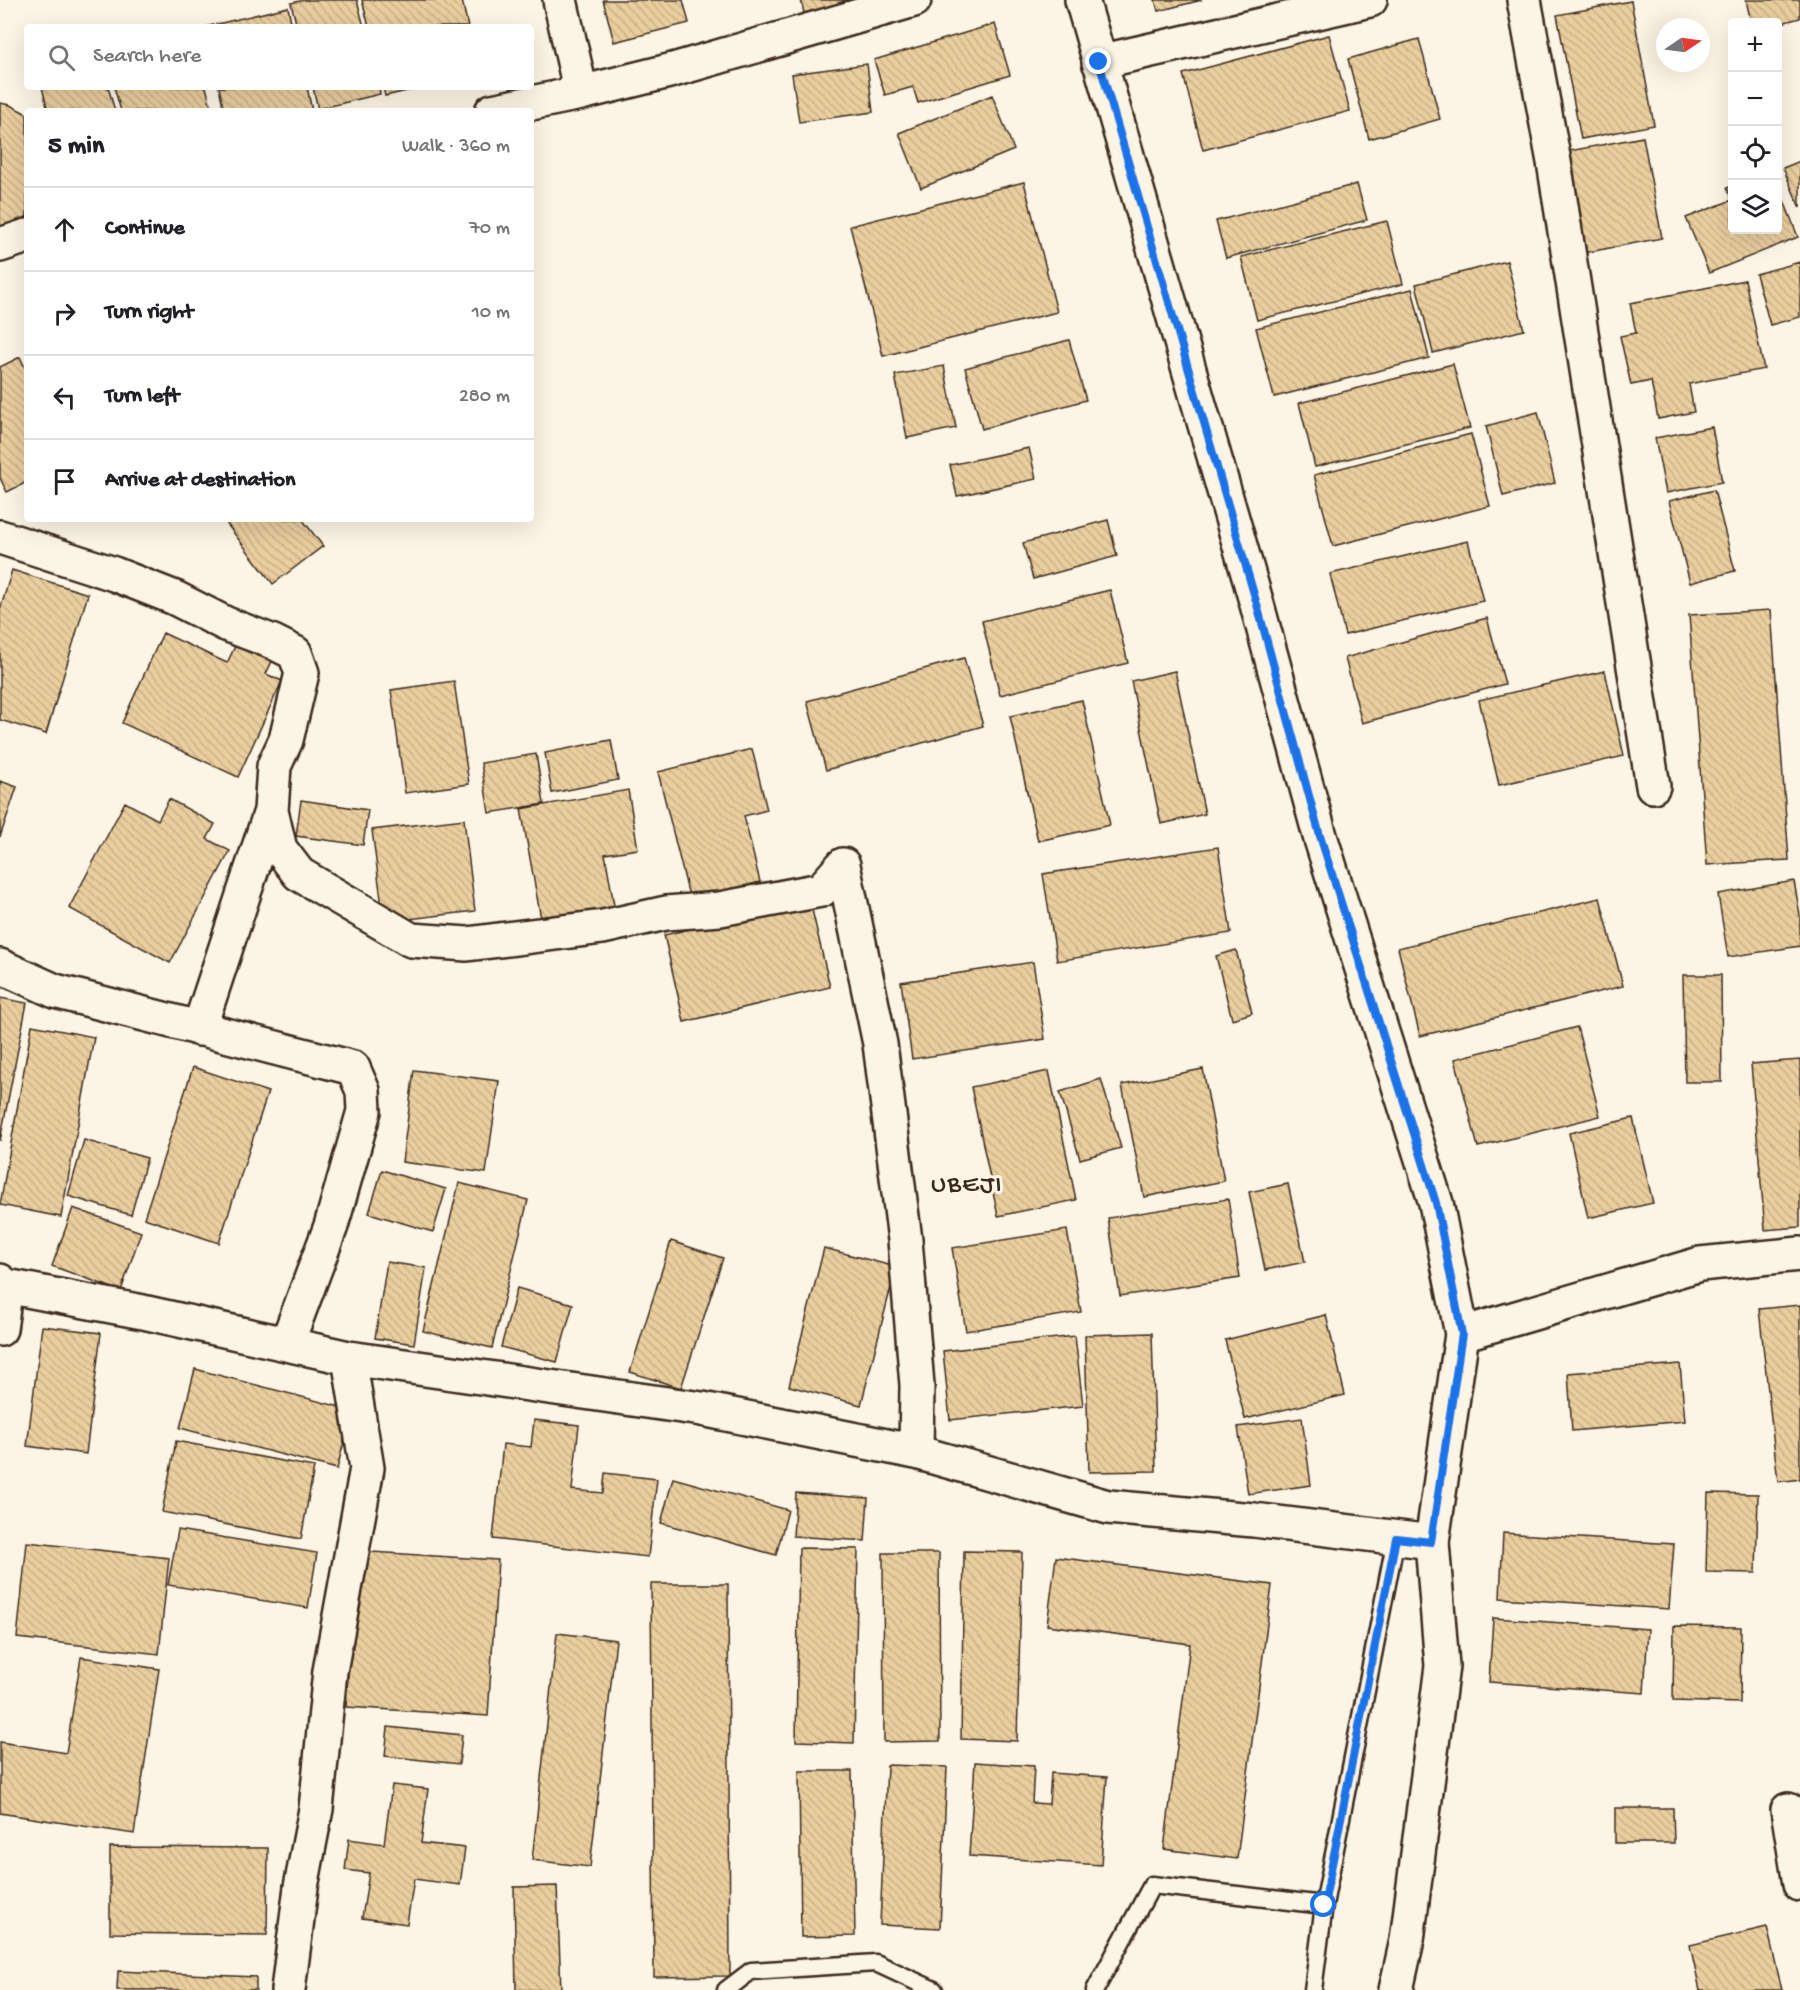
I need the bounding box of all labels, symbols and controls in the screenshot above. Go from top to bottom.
north arrow [1656,18,1710,72]
map controls [1728,18,1782,234]
button: + [1728,18,1782,72]
search box [24,24,534,90]
icon: search [45,41,78,74]
text: Search here [93,44,201,70]
route end [1085,48,1111,74]
button: − [1728,72,1782,126]
button: locate [1728,126,1782,180]
text: 5 min [48,132,104,163]
text: Walk · 360 m [402,136,510,159]
button: layers [1728,180,1782,234]
icon: ahead [48,213,81,246]
text: Continue [105,216,185,242]
text: 70 m [469,218,510,241]
icon: right [48,297,81,330]
text: Turn right [105,300,193,326]
text: 10 m [472,302,510,325]
icon: left [48,381,81,414]
text: Turn left [105,384,179,410]
text: 280 m [459,386,510,409]
icon: arrive [48,465,81,498]
text: Arrive at destination [105,468,295,494]
district label: UBEJI [931,1171,1003,1202]
route start [1310,1891,1336,1917]

